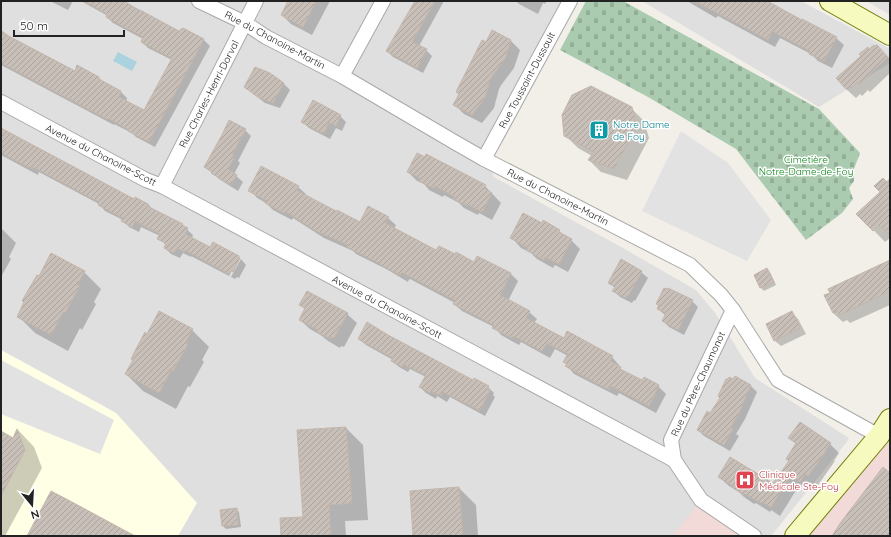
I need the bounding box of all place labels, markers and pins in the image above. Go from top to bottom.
place label: Notre Dame de Foy [613,118,670,143]
building icon: Notre Dame de Foy [588,119,610,141]
place label: Clinique Médicale Ste-Foy [759,468,839,493]
hospital icon: Clinique Médicale Ste-Foy [734,469,756,491]

